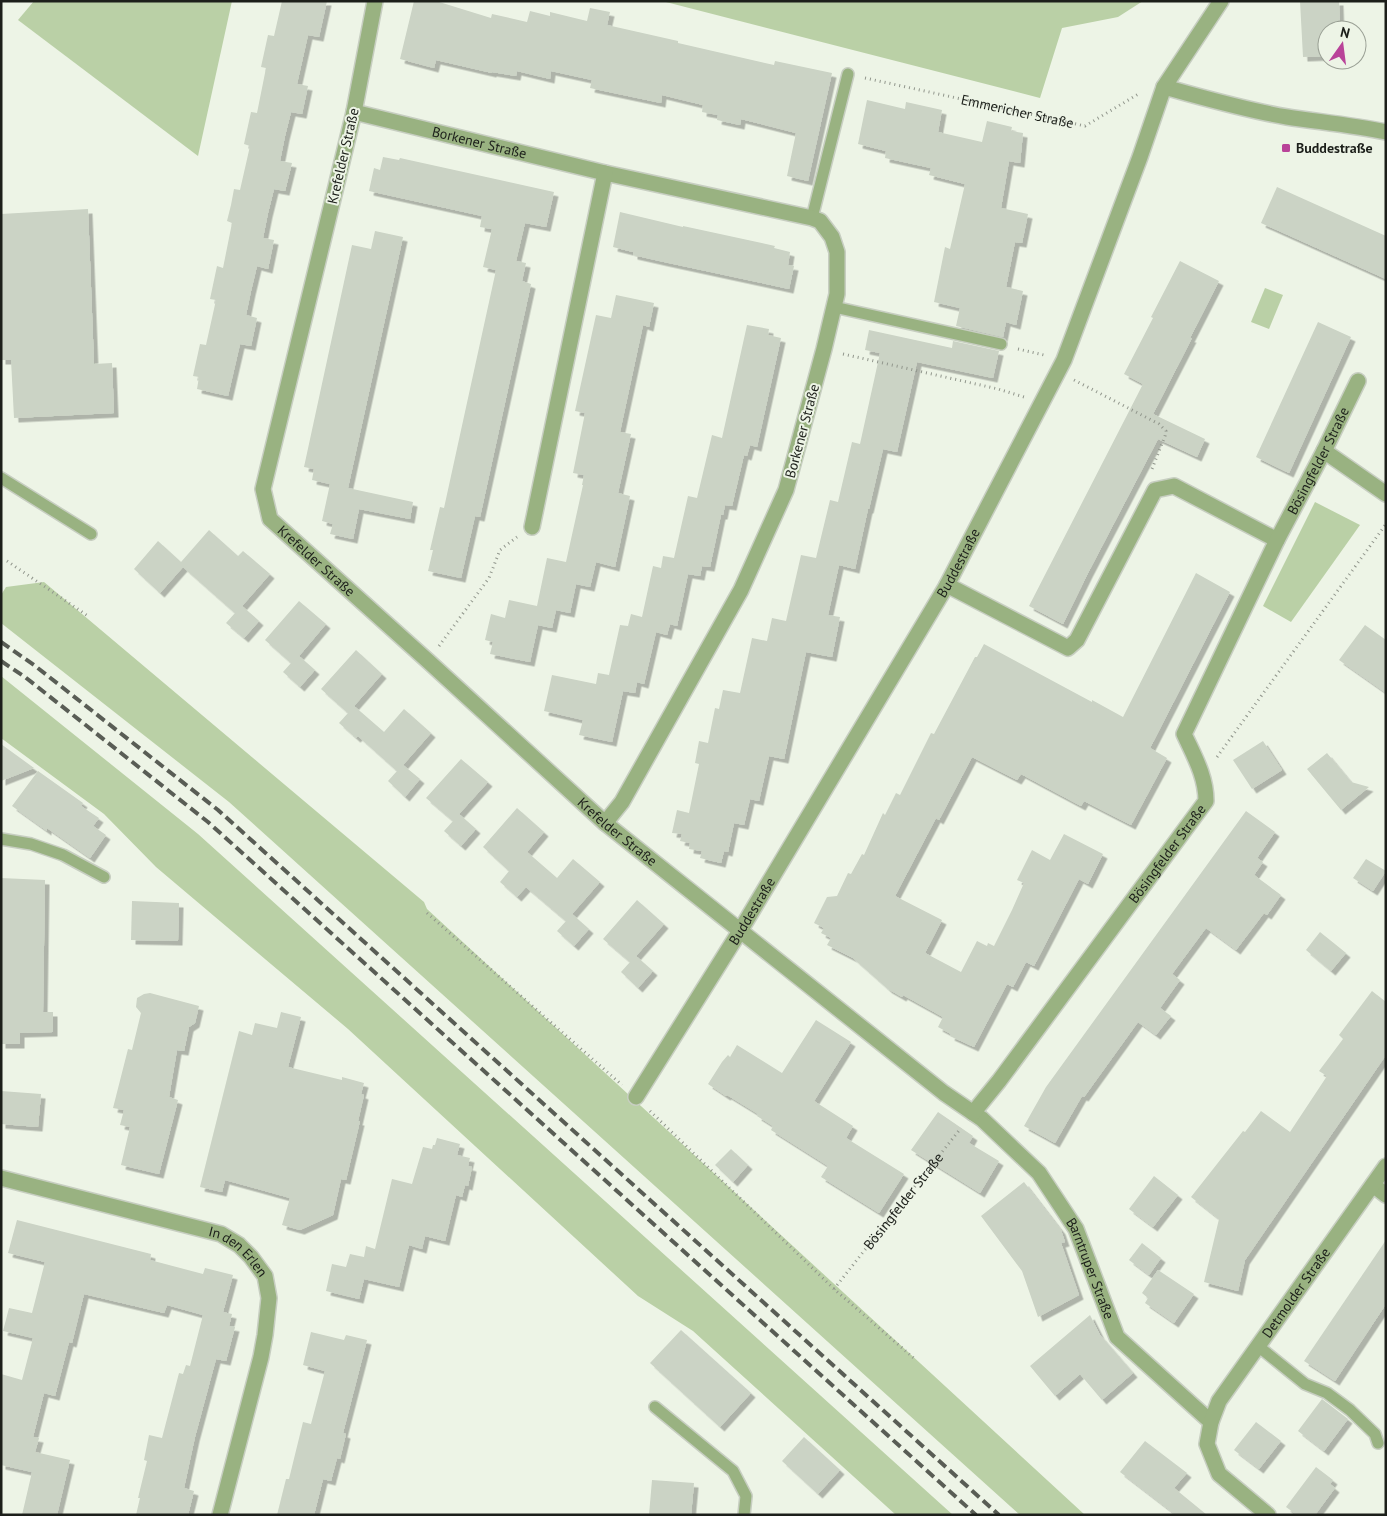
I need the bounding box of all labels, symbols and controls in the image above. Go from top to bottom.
north arrow [1317,20,1367,70]
text: N [1339,23,1352,42]
street label: Emmericher Straße [959,90,1075,132]
street label: Krefelder Straße [323,106,363,206]
street label: Borkener Straße [430,122,528,163]
place label: Buddestraße [1296,139,1373,157]
marker: Buddestraße [1280,142,1292,154]
street label: Borkener Straße [781,382,823,480]
street label: Bösingfelder Straße [1283,404,1353,518]
street label: Krefelder Straße [274,521,359,600]
street label: Buddestraße [933,525,984,601]
street label: Krefelder Straße [574,793,661,870]
street label: Bösingfelder Straße [1125,801,1210,907]
street label: Buddestraße [725,874,779,948]
street label: Bösingfelder Straße [860,1149,947,1253]
street label: Barntruper Straße [1062,1214,1118,1322]
street label: In den Erlen [207,1222,271,1280]
street label: Detmolder Straße [1258,1244,1334,1341]

